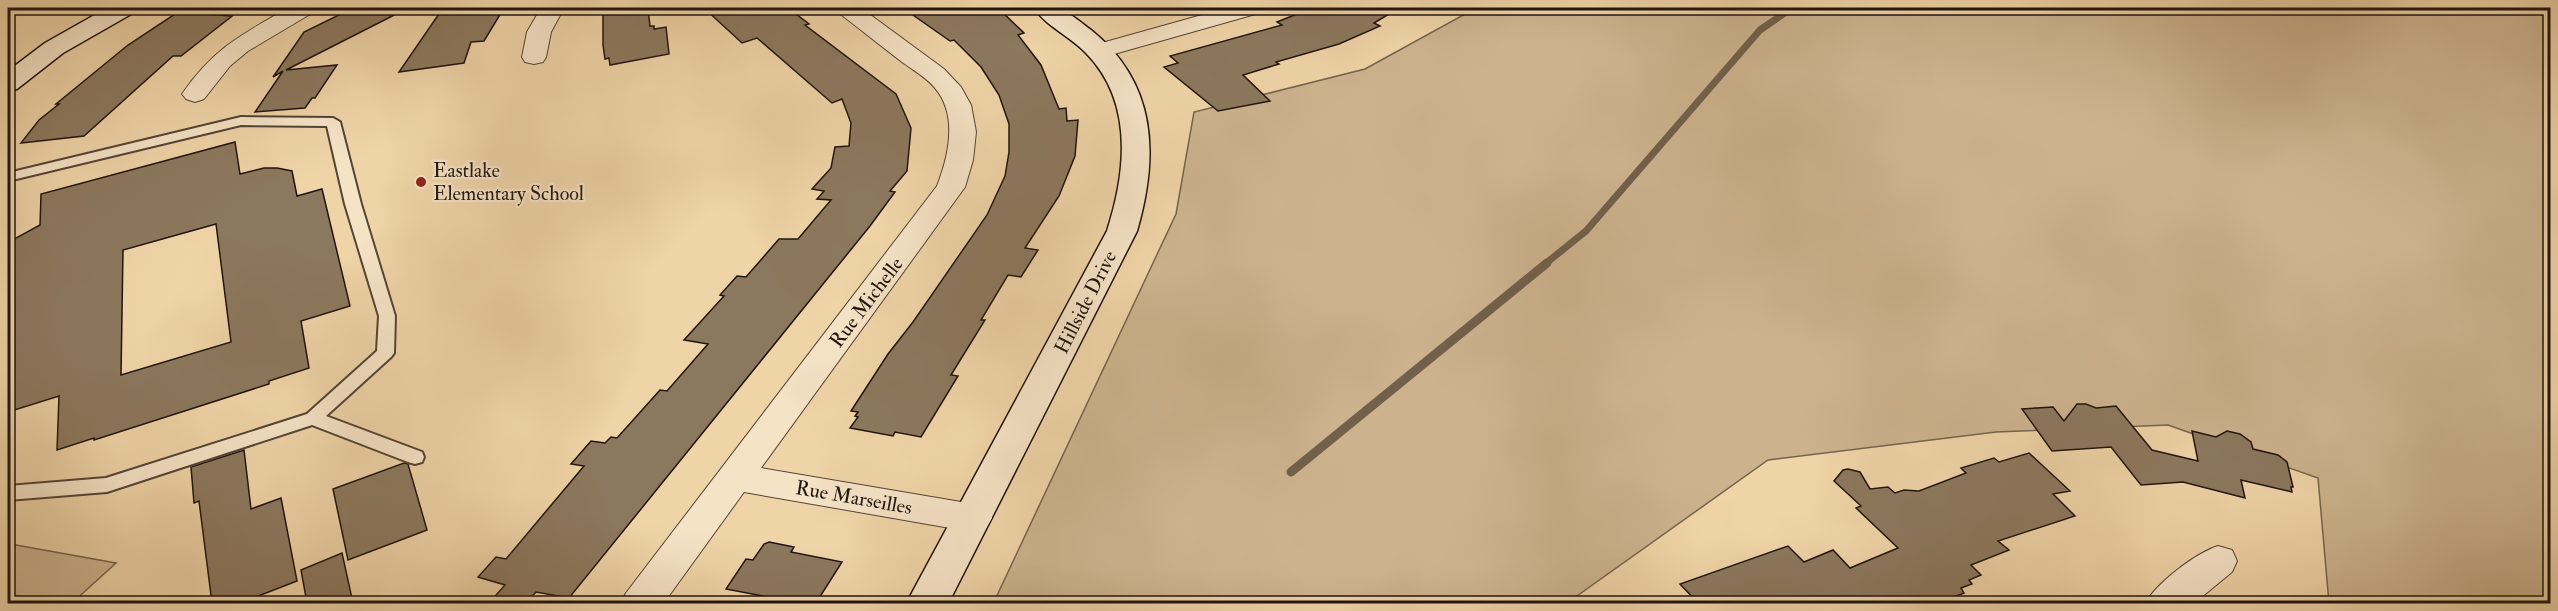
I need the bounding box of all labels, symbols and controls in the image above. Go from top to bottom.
place label: Eastlake Elementary School [433,158,584,206]
marker: Eastlake Elementary School [414,175,428,189]
street label: Hillside Drive [1049,247,1122,358]
street label: Rue Michelle [824,252,909,353]
street label: Rue Marseilles [794,475,914,520]

